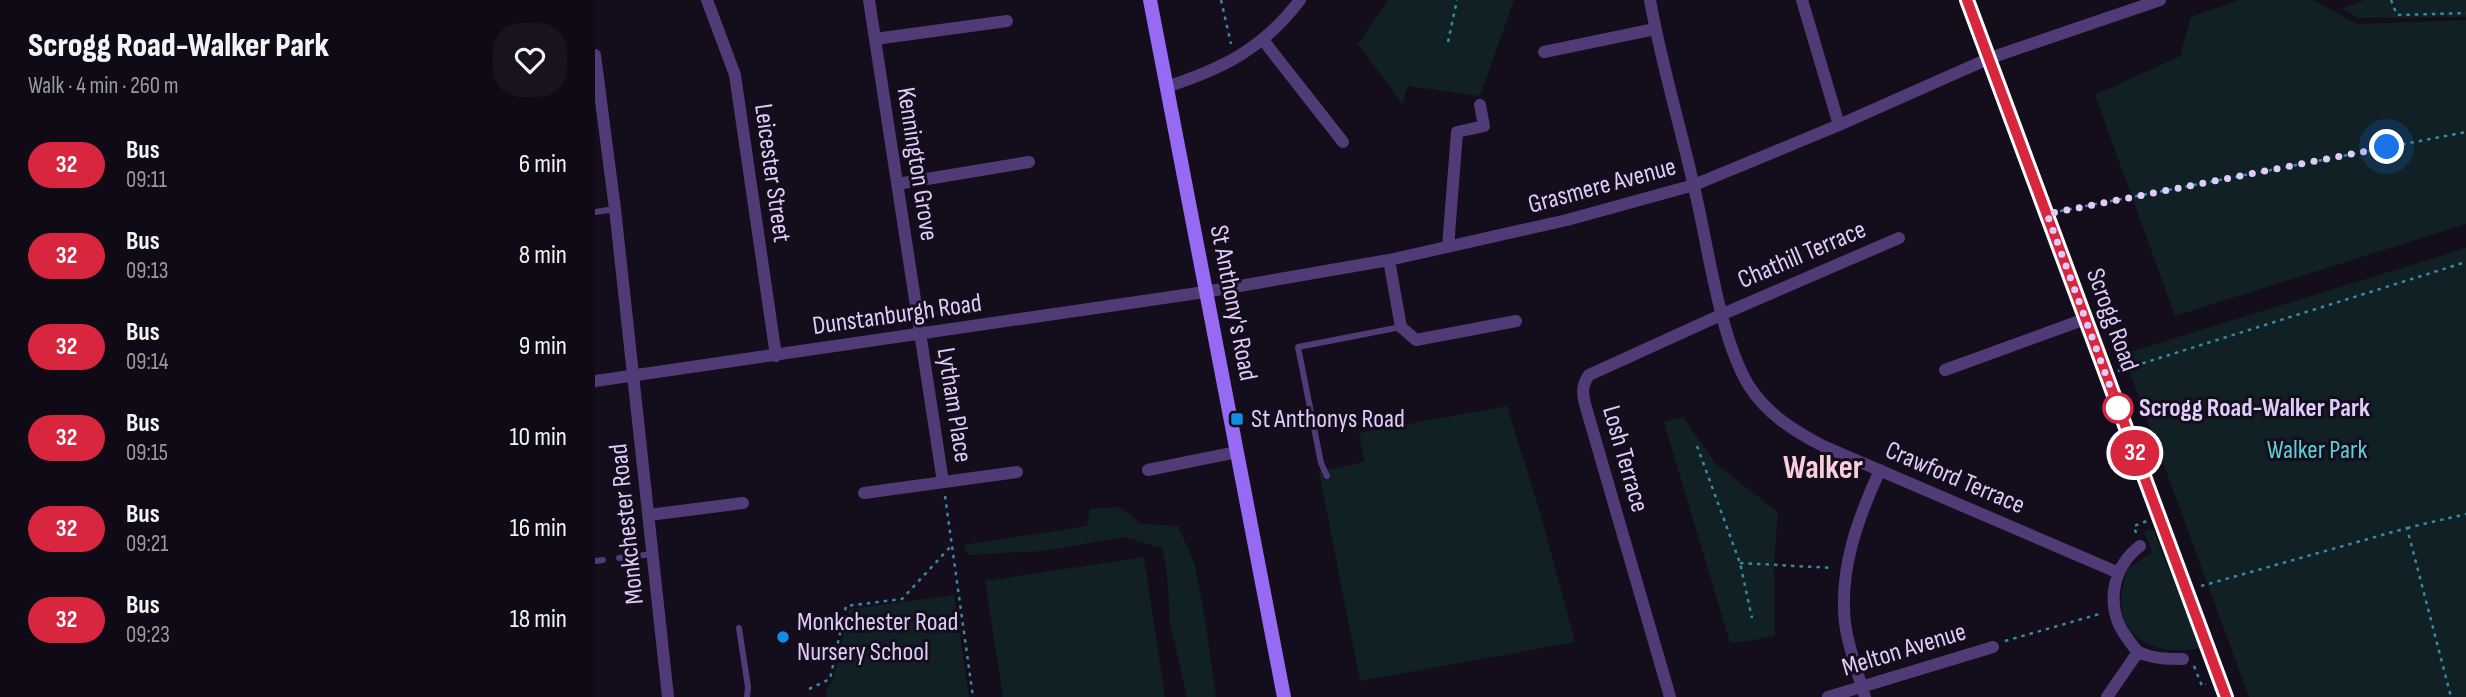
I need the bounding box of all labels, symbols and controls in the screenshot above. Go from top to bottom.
button: heart [493,23,567,97]
text: Scrogg Road-Walker Park [28,26,329,66]
text: Walk · 4 min · 260 m [28,72,178,100]
street label: Kennington Grove [890,85,944,243]
street label: Leicester Street [747,102,797,244]
your location [2369,129,2404,164]
text: Bus [126,135,160,166]
text: 6 min [519,149,567,180]
text: 32 [56,150,77,179]
street label: Grasmere Avenue [1525,151,1679,221]
text: 09:11 [126,166,167,194]
street label: Chathill Terrace [1733,214,1871,296]
street label: St Anthony's Road [1203,223,1263,383]
text: Bus [126,226,160,257]
text: 8 min [519,240,567,271]
text: 32 [56,241,77,270]
text: 09:13 [126,257,168,285]
street label: Scrogg Road [2079,264,2145,376]
street label: Dunstanburgh Road [810,288,984,342]
text: Bus [126,317,160,348]
text: 9 min [519,331,567,362]
text: 32 [56,332,77,361]
street label: Lytham Place [930,345,978,465]
text: 09:14 [126,348,168,376]
marker: Scrogg Road-Walker Park [2103,393,2133,423]
place label: Scrogg Road-Walker Park [2139,393,2370,424]
street label: Losh Terrace [1595,402,1655,516]
place label: St Anthonys Road [1251,404,1405,435]
text: Bus [126,408,160,439]
marker: St Anthonys Road [1229,411,1245,427]
text: 10 min [510,422,567,453]
text: 32 [56,423,77,452]
line badge: 32 [2103,430,2167,476]
street label: Crawford Terrace [1881,435,2029,521]
park label: Walker Park [2267,435,2367,466]
text: 32 [2124,438,2146,467]
text: 09:15 [126,439,168,467]
street label: Monkchester Road [603,442,651,606]
district label: Walker [1783,448,1863,488]
text: Bus [126,499,160,530]
text: 16 min [510,513,567,544]
text: 32 [56,514,77,543]
text: 09:21 [126,530,168,558]
text: Bus [126,590,160,621]
text: 18 min [510,604,567,635]
text: 32 [56,605,77,634]
place label: Monkchester Road Nursery School [797,607,958,668]
street label: Melton Avenue [1838,616,1970,684]
text: 09:23 [126,621,170,649]
marker: Monkchester Road Nursery School [775,629,791,645]

